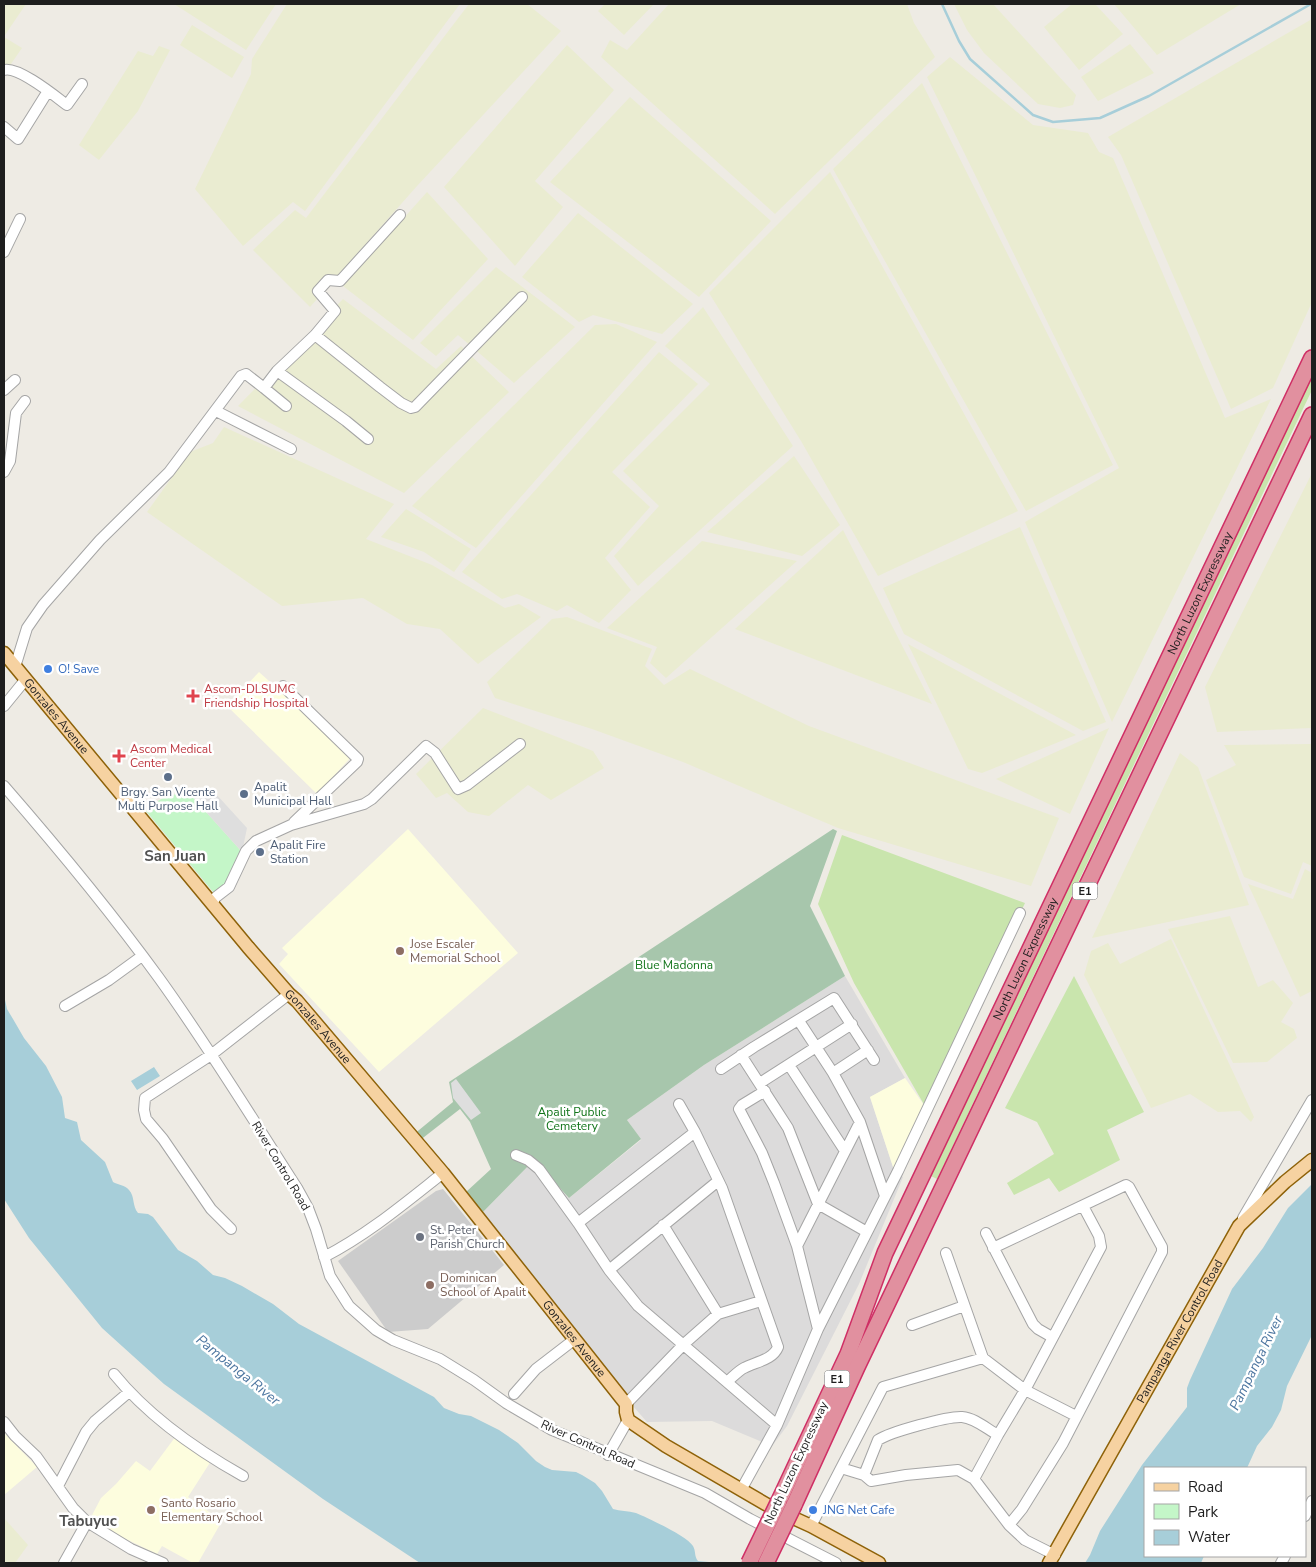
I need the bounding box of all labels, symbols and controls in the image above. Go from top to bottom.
street label: North Luzon Expressway [1164,528,1236,657]
place label: O! Save [58,661,99,677]
marker: O! Save [42,663,54,675]
street label: Gonzales Avenue [20,675,92,757]
place label: Ascom-DLSUMC Friendship Hospital [204,681,309,711]
marker: Ascom-DLSUMC Friendship Hospital [186,689,200,703]
place label: Ascom Medical Center [130,741,212,771]
marker: Ascom Medical Center [112,749,126,763]
marker: Brgy. San Vicente Multi Purpose Hall [162,771,174,783]
place label: Apalit Municipal Hall [254,779,332,809]
place label: Brgy. San Vicente Multi Purpose Hall [118,784,219,814]
marker: Apalit Municipal Hall [238,788,250,800]
place label: Apalit Fire Station [270,837,326,867]
district label: San Juan [144,846,206,866]
marker: Apalit Fire Station [254,846,266,858]
road number: E1 [1072,882,1098,899]
street label: North Luzon Expressway [989,894,1062,1023]
place label: Jose Escaler Memorial School [409,936,501,966]
marker: Jose Escaler Memorial School [394,945,406,957]
park label: Blue Madonna [635,957,713,973]
street label: Gonzales Avenue [281,986,355,1067]
park label: Apalit Public Cemetery [538,1104,607,1134]
street label: River Control Road [248,1118,314,1214]
place label: St. Peter Parish Church [430,1222,505,1252]
marker: St. Peter Parish Church [414,1231,426,1243]
street label: Pampanga River Control Road [1133,1257,1226,1406]
place label: Dominican School of Apalit [440,1270,527,1300]
marker: Dominican School of Apalit [424,1279,436,1291]
street label: Gonzales Avenue [539,1297,610,1380]
water label: Pampanga River [1225,1312,1288,1413]
water label: Pampanga River [192,1330,285,1410]
road number: E1 [824,1370,850,1388]
street label: North Luzon Expressway [760,1398,832,1527]
street label: River Control Road [538,1416,638,1472]
legend [1144,1467,1306,1557]
text: Road [1188,1477,1223,1497]
place label: Santo Rosario Elementary School [161,1495,263,1525]
place label: JNG Net Cafe [822,1502,895,1518]
text: Park [1188,1502,1218,1522]
marker: Santo Rosario Elementary School [145,1504,157,1516]
marker: JNG Net Cafe [807,1504,819,1516]
district label: Tabuyuc [59,1511,117,1531]
text: Water [1188,1527,1231,1547]

